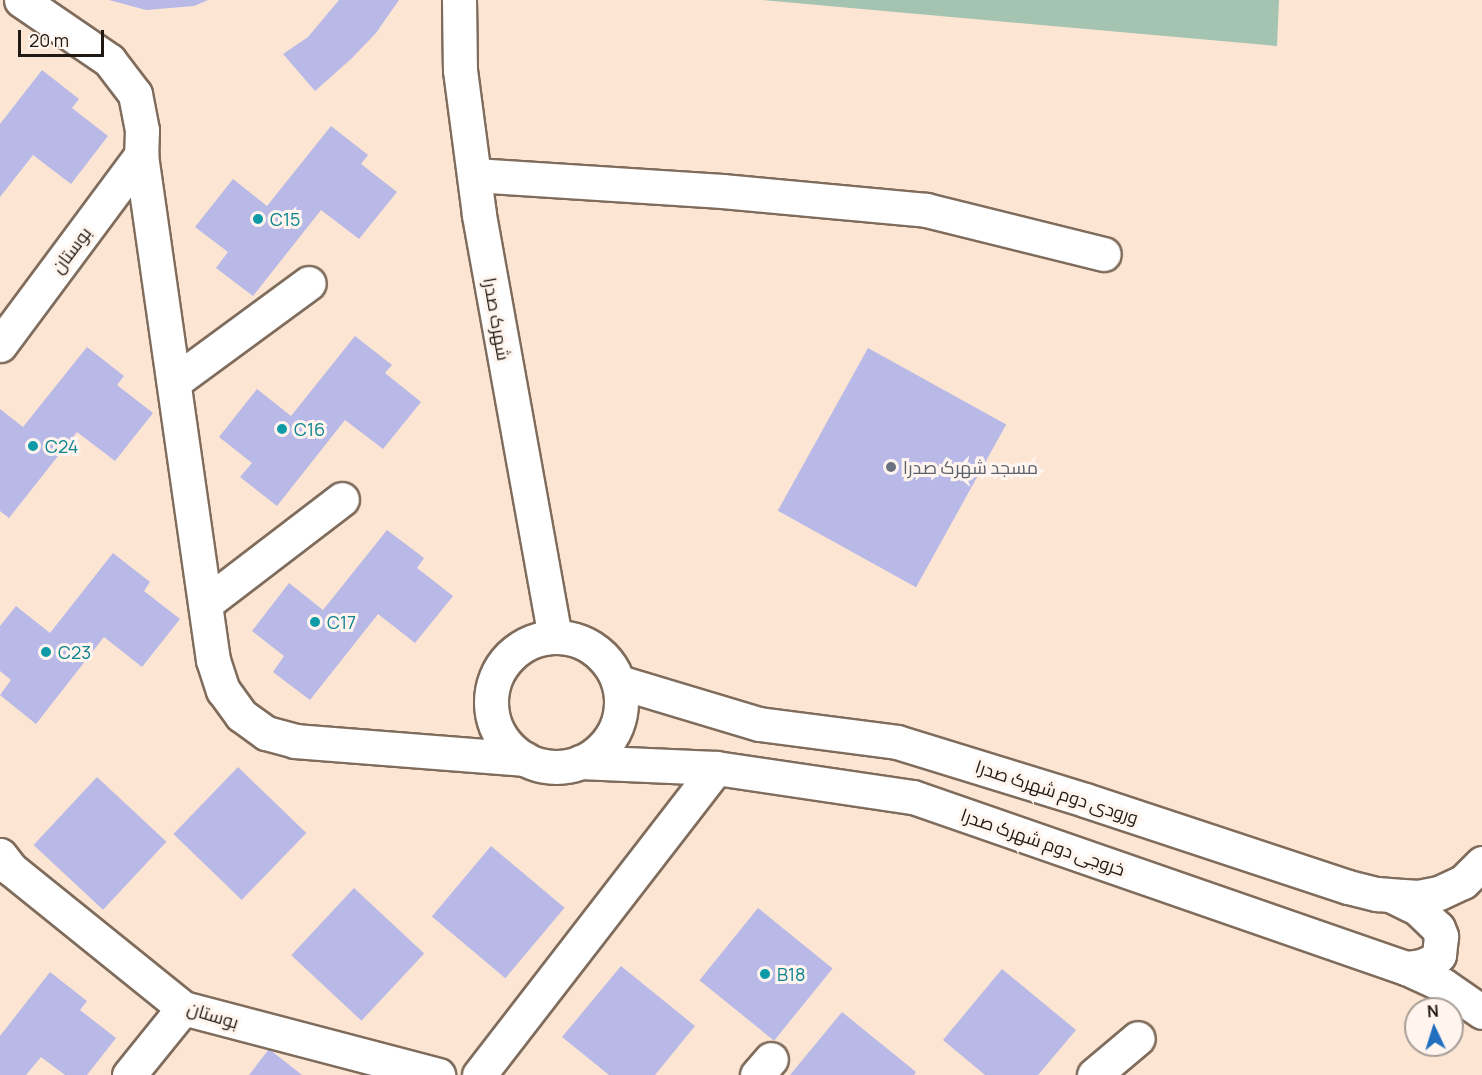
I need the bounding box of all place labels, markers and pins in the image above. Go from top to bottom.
place label: C15 [270,208,300,230]
marker: C15 [251,212,265,226]
place label: C16 [294,418,325,440]
marker: C16 [275,422,289,436]
place label: C24 [45,435,78,457]
marker: C24 [26,439,40,453]
place label: مسجد شهرک صدرا [903,456,1038,478]
marker: مسجد شهرک صدرا [884,460,898,474]
place label: C17 [327,611,356,633]
marker: C17 [308,615,322,629]
place label: C23 [58,641,91,663]
marker: C23 [39,645,53,659]
place label: B18 [777,963,806,985]
marker: B18 [758,967,772,981]

